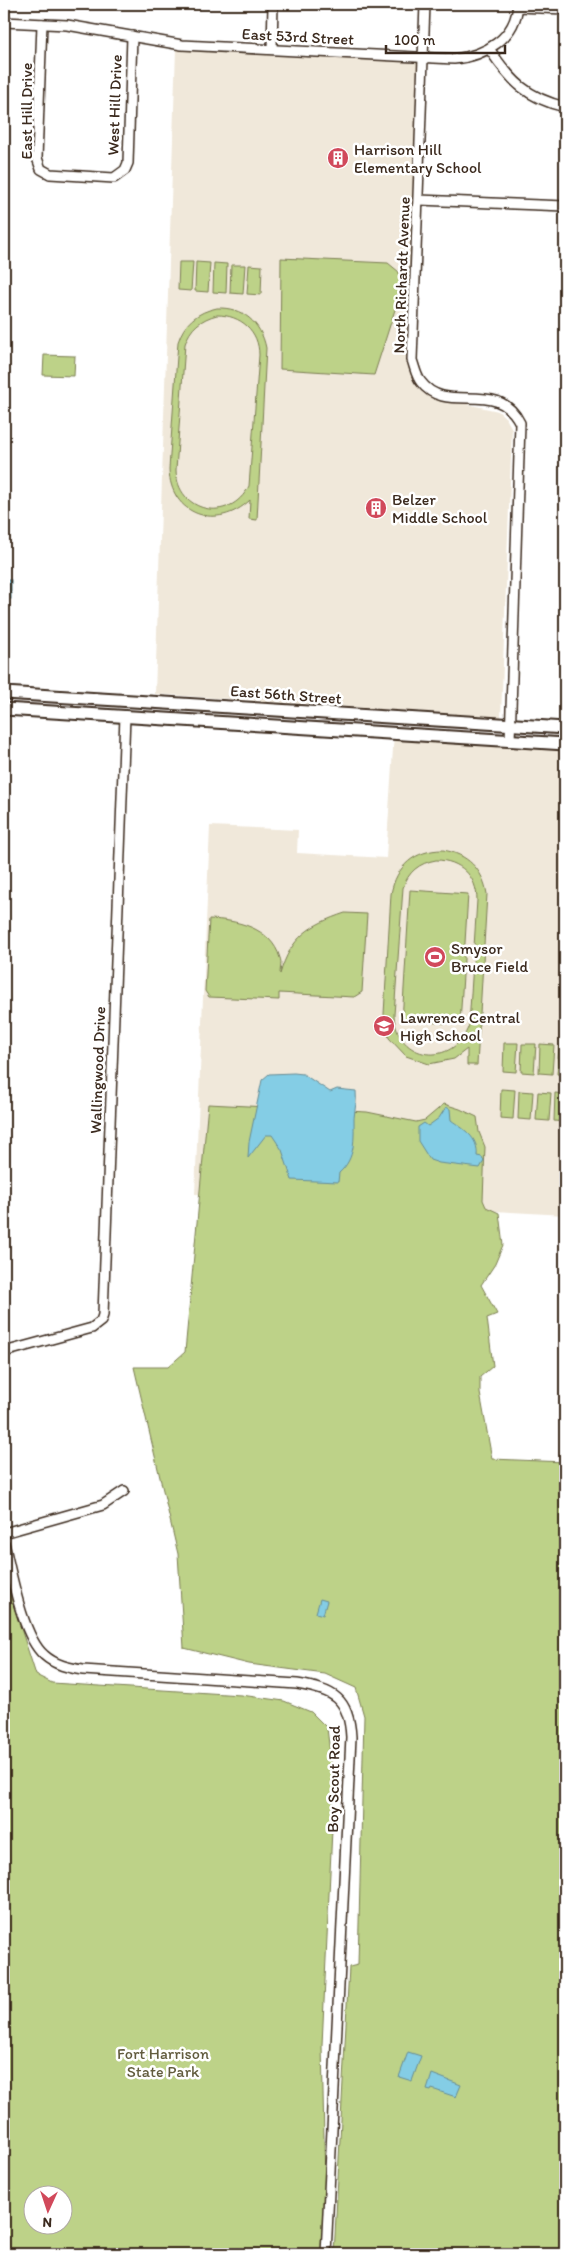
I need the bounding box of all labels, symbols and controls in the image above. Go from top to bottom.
scale bar [386,22,505,54]
street label: East 53rd Street [241,24,355,49]
text: 100 m [394,31,436,49]
street label: West Hill Drive [103,54,126,156]
street label: East Hill Drive [17,63,36,159]
place label: Harrison Hill Elementary School [354,140,482,177]
building icon: Harrison Hill Elementary School [326,146,350,170]
street label: North Richardt Avenue [389,196,414,354]
place label: Belzer Middle School [392,490,488,527]
building icon: Belzer Middle School [364,496,388,520]
street label: East 56th Street [230,681,342,708]
place label: Smysor Bruce Field [451,939,529,976]
sports icon: Smysor Bruce Field [423,945,447,969]
street label: Wallingwood Drive [86,1006,109,1134]
place label: Lawrence Central High School [400,1008,521,1045]
school or university icon: Lawrence Central High School [372,1014,396,1038]
street label: Boy Scout Road [323,1725,344,1833]
park label: Fort Harrison State Park [117,2044,209,2081]
north arrow [22,2186,72,2236]
text: N [42,2214,53,2231]

